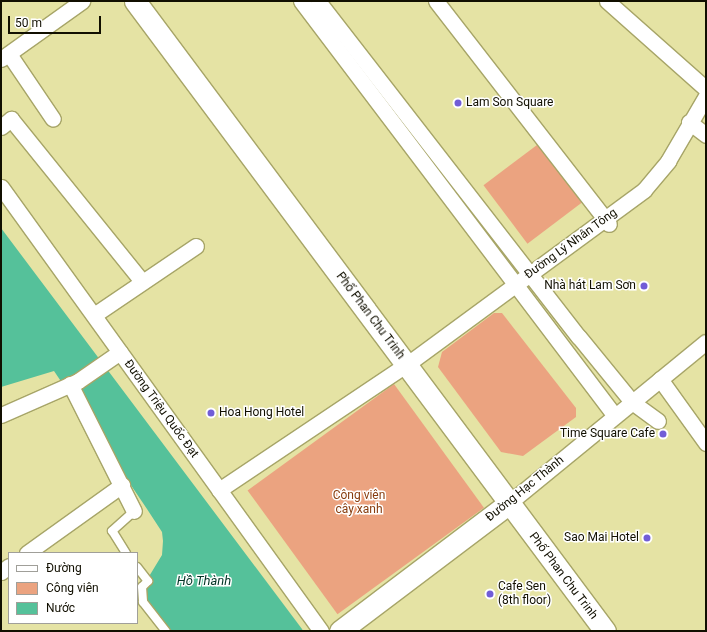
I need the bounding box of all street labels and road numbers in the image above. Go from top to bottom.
street label: Đường Lý Nhân Tông [522,206,620,282]
street label: Phố Phan Chu Trinh [333,270,407,362]
street label: Đường Triệu Quốc Đạt [121,357,201,461]
street label: Đường Hạc Thành [483,453,567,525]
street label: Phố Phan Chu Trinh [526,530,600,622]

